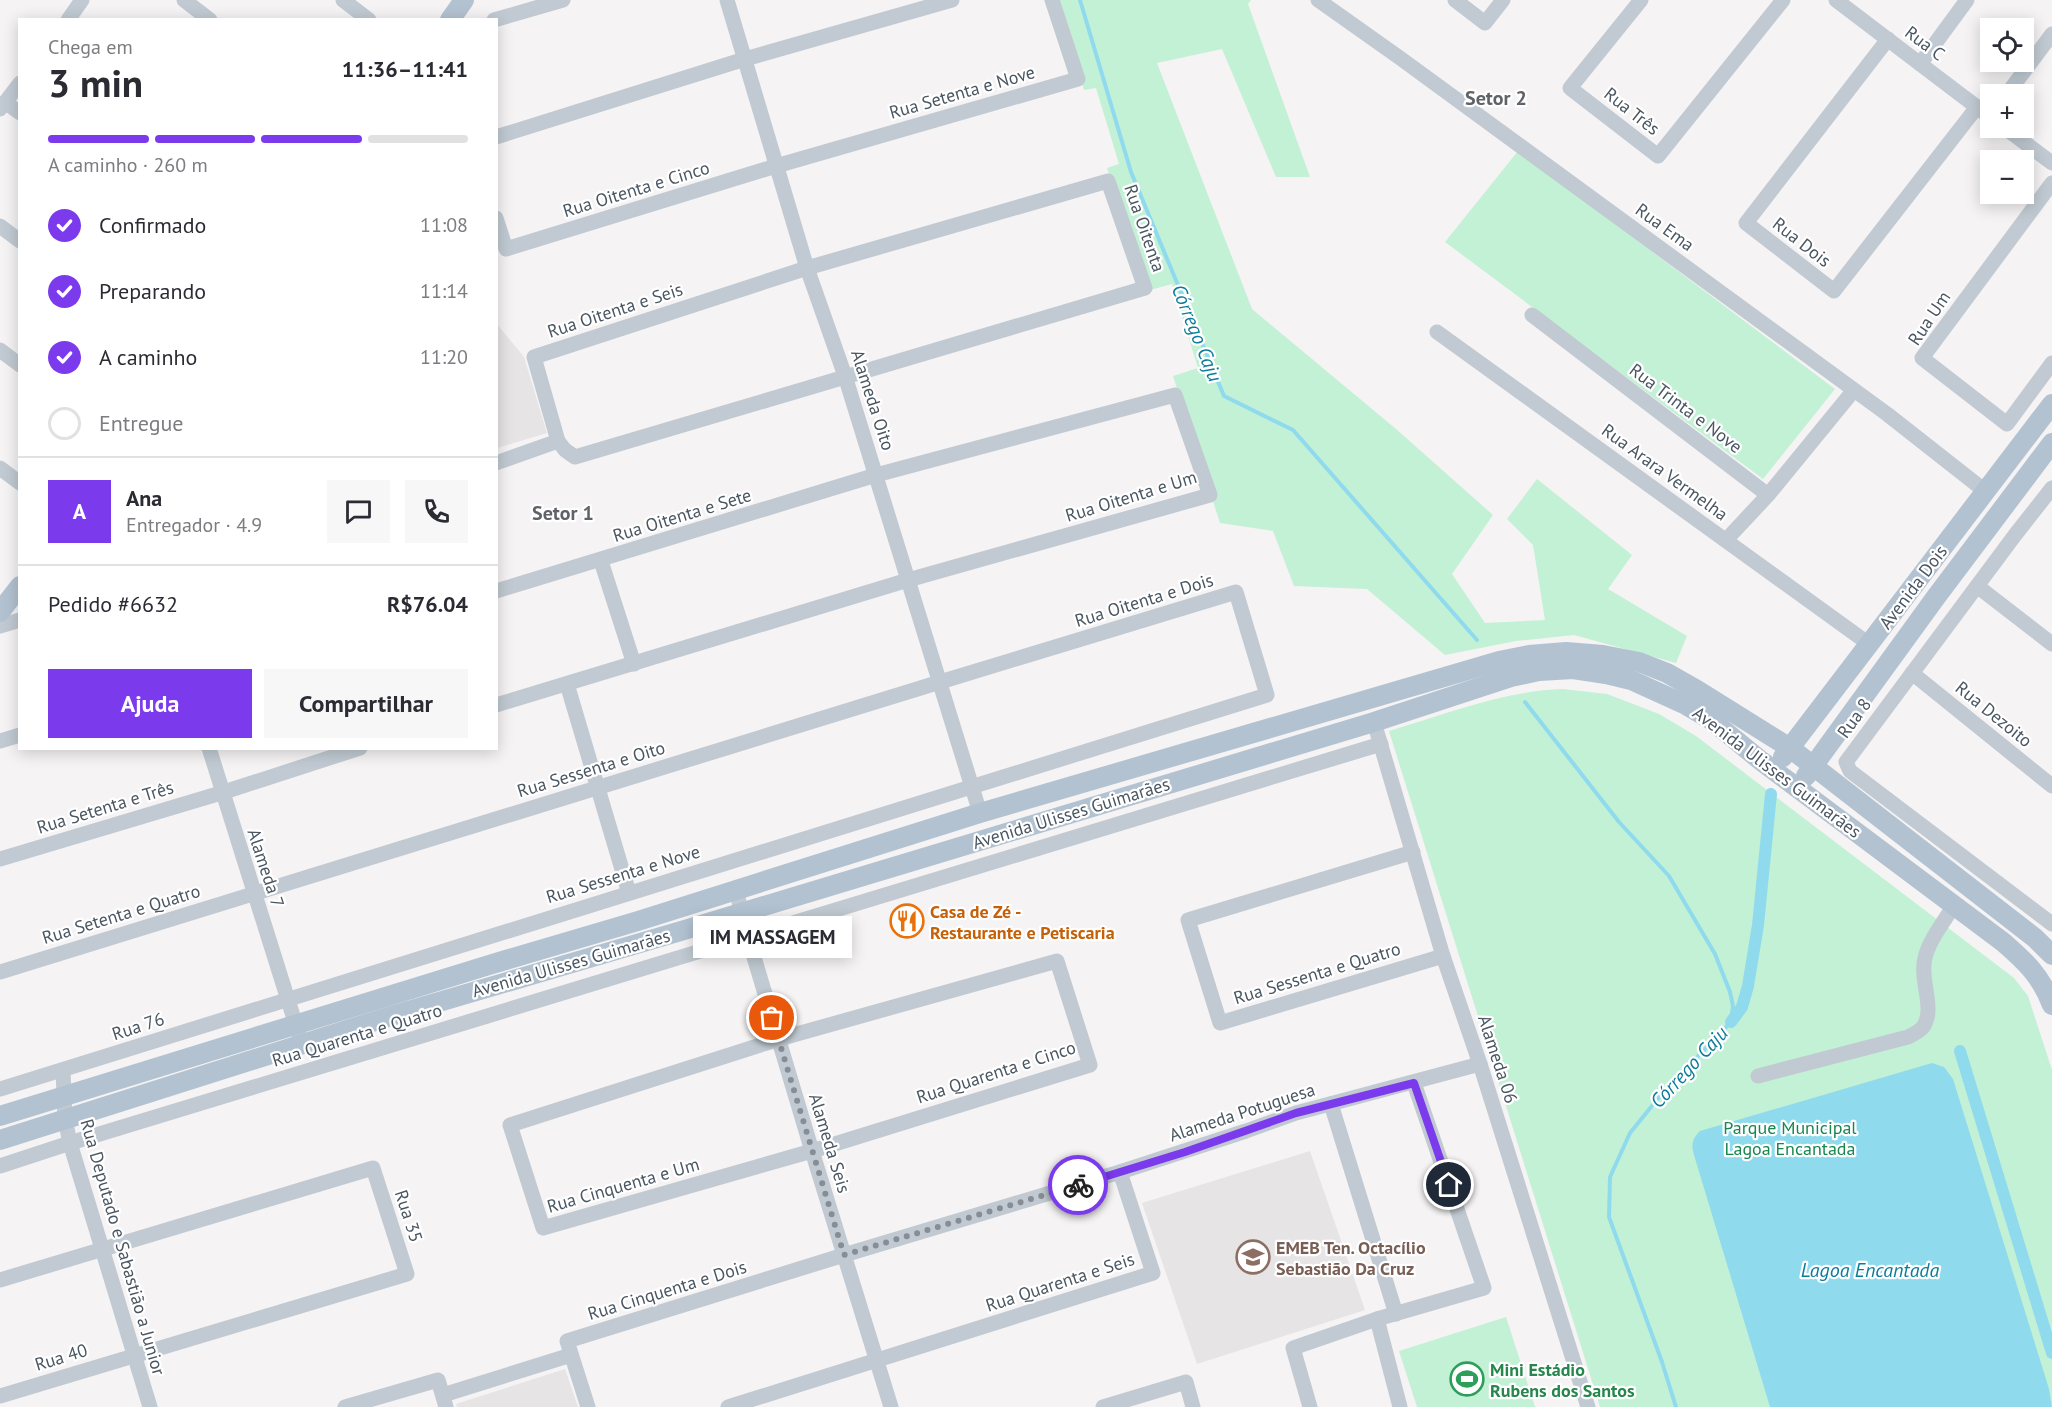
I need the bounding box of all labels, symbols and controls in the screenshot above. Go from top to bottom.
map controls [1980,18,2034,204]
button: locate [1980,18,2034,72]
street label: Rua C [1900,21,1950,65]
text: Chega em [48,34,133,60]
text: 11:36–11:41 [342,55,468,83]
text: 3 min [48,57,143,108]
street label: Rua Setenta e Nove [886,60,1038,124]
street label: Rua Três [1600,82,1664,140]
button: + [1980,84,2034,138]
district label: Setor 2 [1465,85,1527,111]
button: − [1980,150,2034,204]
text: A caminho · 260 m [48,152,208,178]
street label: Rua Oitenta e Cinco [560,156,712,222]
street label: Rua Oitenta [1119,181,1171,275]
street label: Rua Ema [1631,198,1699,256]
icon: check [48,209,81,242]
text: Confirmado [99,211,206,239]
text: 11:08 [420,212,468,238]
street label: Rua Dois [1768,212,1836,272]
icon: check [48,275,81,308]
text: Preparando [99,277,206,305]
street label: Rua Oitenta e Seis [544,277,686,343]
text: 11:14 [420,278,468,304]
water label: Córrego Caju [1166,280,1228,386]
street label: Rua Um [1903,287,1955,349]
icon: check [48,341,81,374]
text: A caminho [99,343,197,371]
text: 11:20 [420,344,468,370]
street label: Alameda Oito [846,347,900,453]
street label: Rua Trinta e Nove [1625,358,1747,458]
text: Entregue [99,409,184,437]
street label: Rua Arara Vermelha [1597,418,1733,526]
street label: Rua Oitenta e Um [1063,465,1199,527]
button: chat [327,480,390,543]
button: phone [405,480,468,543]
street label: Rua Oitenta e Sete [610,483,754,547]
text: Ana [126,484,162,512]
text: A [73,497,86,525]
district label: Setor 1 [532,500,594,526]
text: Entregador · 4.9 [126,512,262,538]
street label: Avenida Dois [1874,540,1952,634]
street label: Rua Oitenta e Dois [1072,568,1216,632]
text: Pedido #6632 [48,590,178,618]
text: R$76.04 [387,590,468,618]
button: Ajuda [48,669,252,738]
button: Compartilhar [264,669,468,738]
street label: Rua Dezoito [1951,676,2037,752]
street label: Rua 8 [1832,694,1876,742]
street label: Avenida Ulisses Guimarães [1688,701,1866,843]
street label: Rua Sessenta e Oito [514,736,668,802]
street label: Avenida Ulisses Guimarães [970,772,1172,854]
street label: Rua Setenta e Três [34,775,176,839]
street label: Alameda 7 [242,826,290,910]
street label: Rua Sessenta e Nove [543,840,703,908]
street label: Rua Setenta e Quatro [39,879,203,949]
place label: Casa de Zé - Restaurante e Petiscaria [930,900,1115,944]
restaurant icon: Casa de Zé - Restaurante e Petiscaria [889,903,925,939]
callout: IM MASSAGEM [692,916,852,958]
street label: Avenida Ulisses Guimarães [469,924,673,1002]
text: IM MASSAGEM [709,924,836,950]
street label: Rua Sessenta e Quatro [1231,937,1403,1009]
pin [746,992,797,1043]
street label: Rua Quarenta e Quatro [269,998,445,1072]
icon: bag [755,1001,788,1034]
street label: Rua 76 [109,1007,167,1045]
street label: Alameda 06 [1473,1012,1523,1106]
water label: Córrego Caju [1644,1021,1734,1113]
street label: Rua Quarenta e Cinco [913,1035,1079,1109]
street label: Alameda Potuguesa [1166,1078,1318,1146]
street label: Alameda Seis [804,1090,856,1196]
street label: Rua Deputado e Sabastião a Junior [75,1116,171,1378]
park label: Parque Municipal Lagoa Encantada [1723,1116,1857,1160]
street label: Rua Cinquenta e Um [544,1152,702,1218]
courier [1048,1155,1108,1215]
pin [1423,1159,1474,1210]
icon: home [1432,1168,1465,1201]
icon: bike [1062,1169,1095,1202]
street label: Rua 35 [390,1187,428,1245]
place label: EMEB Ten. Octacílio Sebastião Da Cruz [1276,1236,1426,1280]
school or university icon: EMEB Ten. Octacílio Sebastião Da Cruz [1235,1239,1271,1275]
street label: Rua Quarenta e Seis [983,1247,1137,1317]
street label: Rua Cinquenta e Dois [585,1255,749,1325]
water label: Lagoa Encantada [1801,1257,1940,1283]
street label: Rua 40 [32,1338,90,1376]
place label: Mini Estádio Rubens dos Santos [1490,1358,1635,1402]
sports icon: Mini Estádio Rubens dos Santos [1449,1361,1485,1397]

